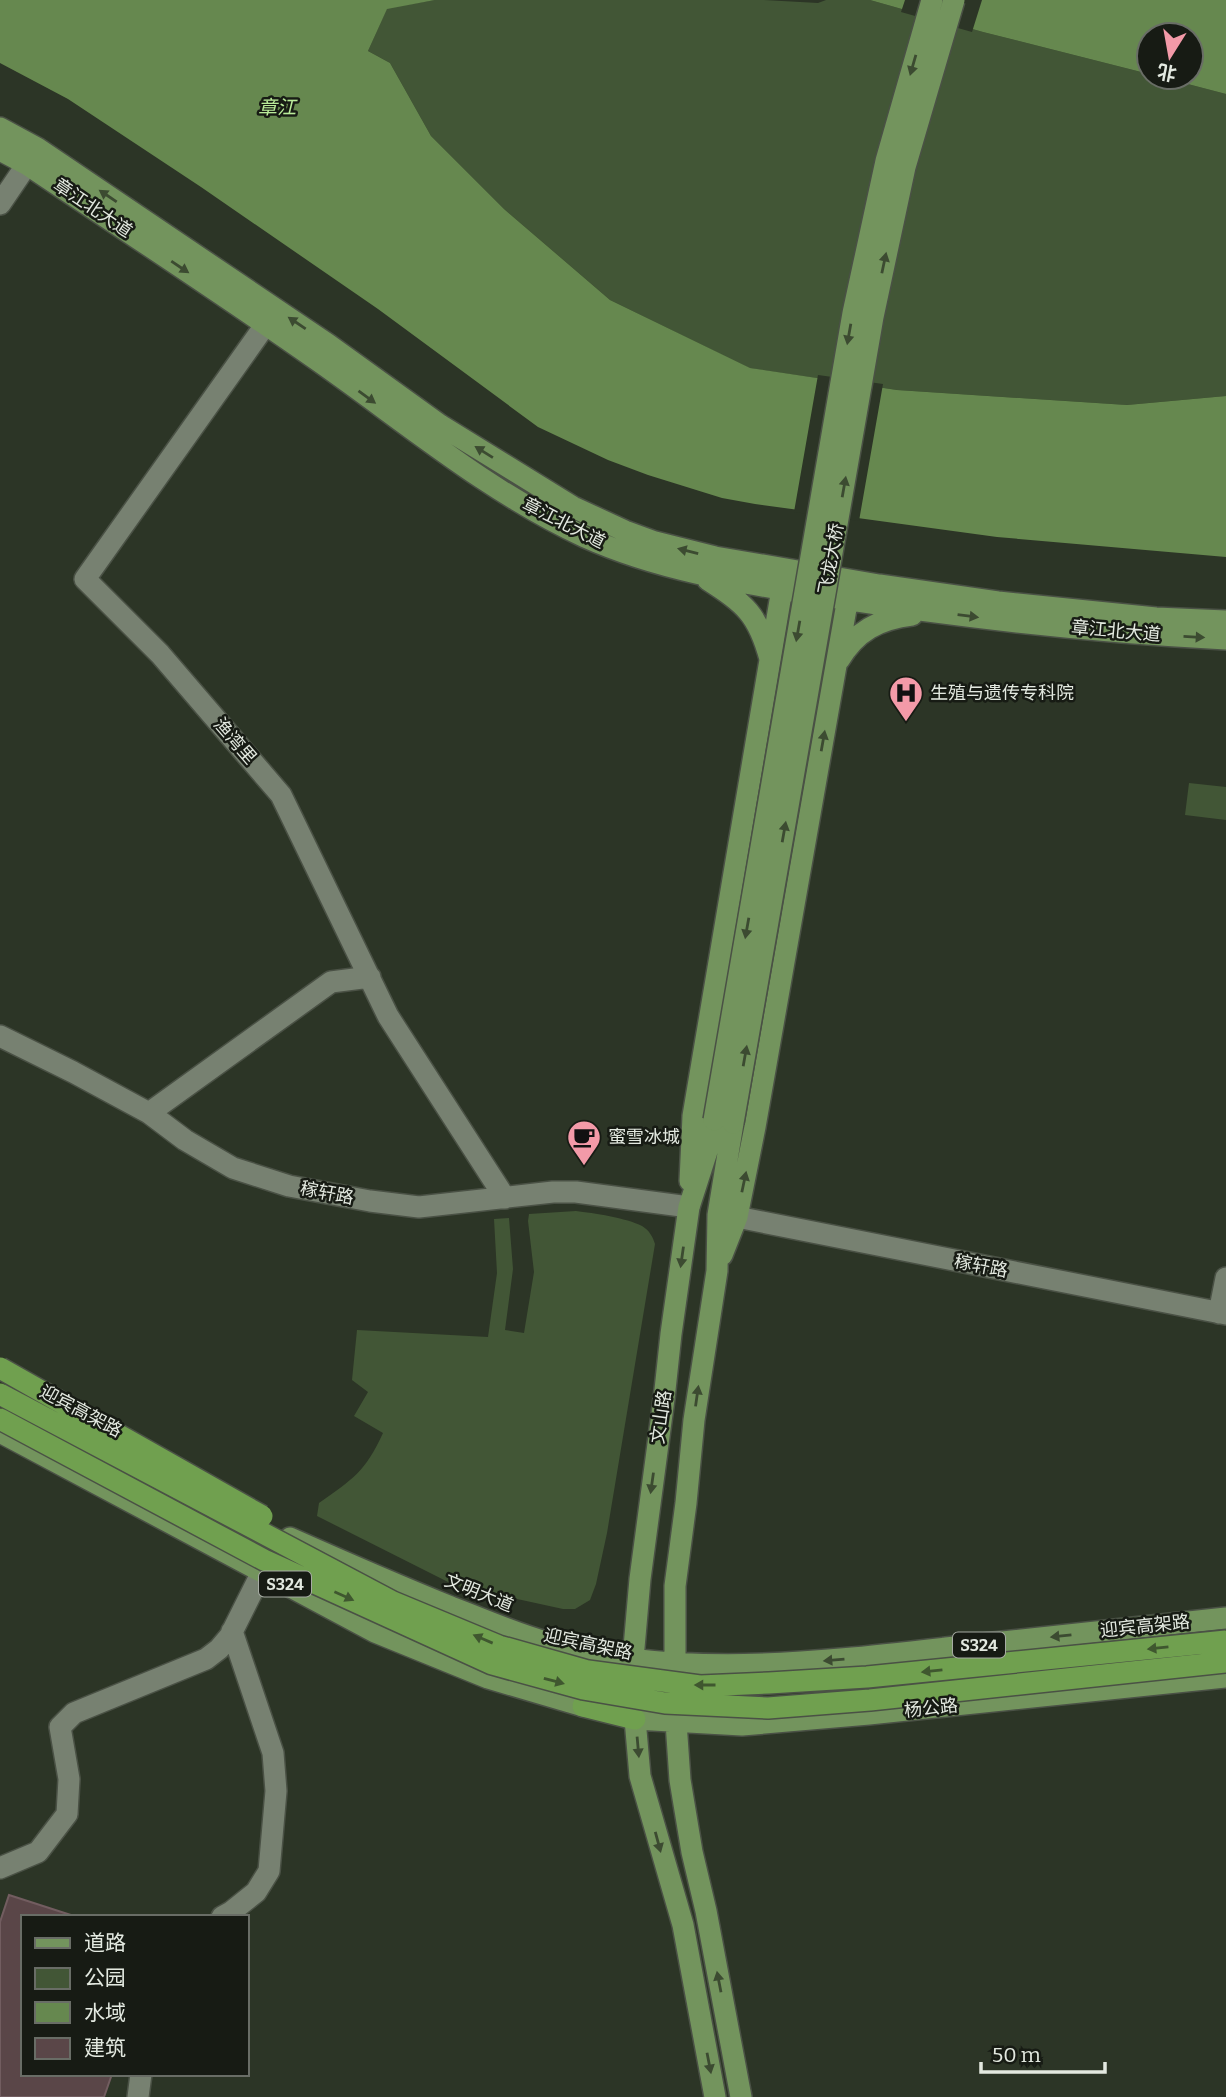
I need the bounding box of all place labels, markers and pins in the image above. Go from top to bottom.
hospital icon: 生殖与遗传专科院 [887,674,925,723]
place label: 生殖与遗传专科院 [930,682,1074,704]
cafe icon: 蜜雪冰城 [565,1118,603,1167]
place label: 蜜雪冰城 [608,1126,680,1148]

